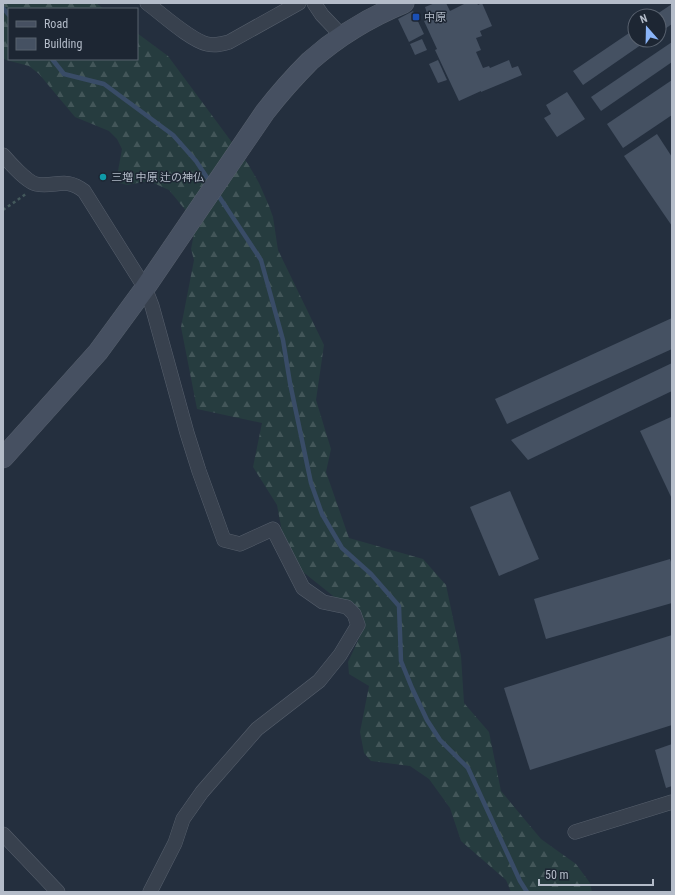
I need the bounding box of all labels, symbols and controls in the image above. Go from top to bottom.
legend [8,8,138,60]
north arrow [627,8,667,48]
place label: 中原 [424,11,446,24]
marker: 中原 [411,12,421,22]
text: N [638,12,649,26]
text: Road [44,17,68,31]
text: Building [44,37,82,51]
place label: 三増 中原 辻の神仏 [111,171,204,184]
marker: 三増 中原 辻の神仏 [98,172,108,182]
scale bar [539,861,653,887]
text: 50 m [545,868,569,882]

